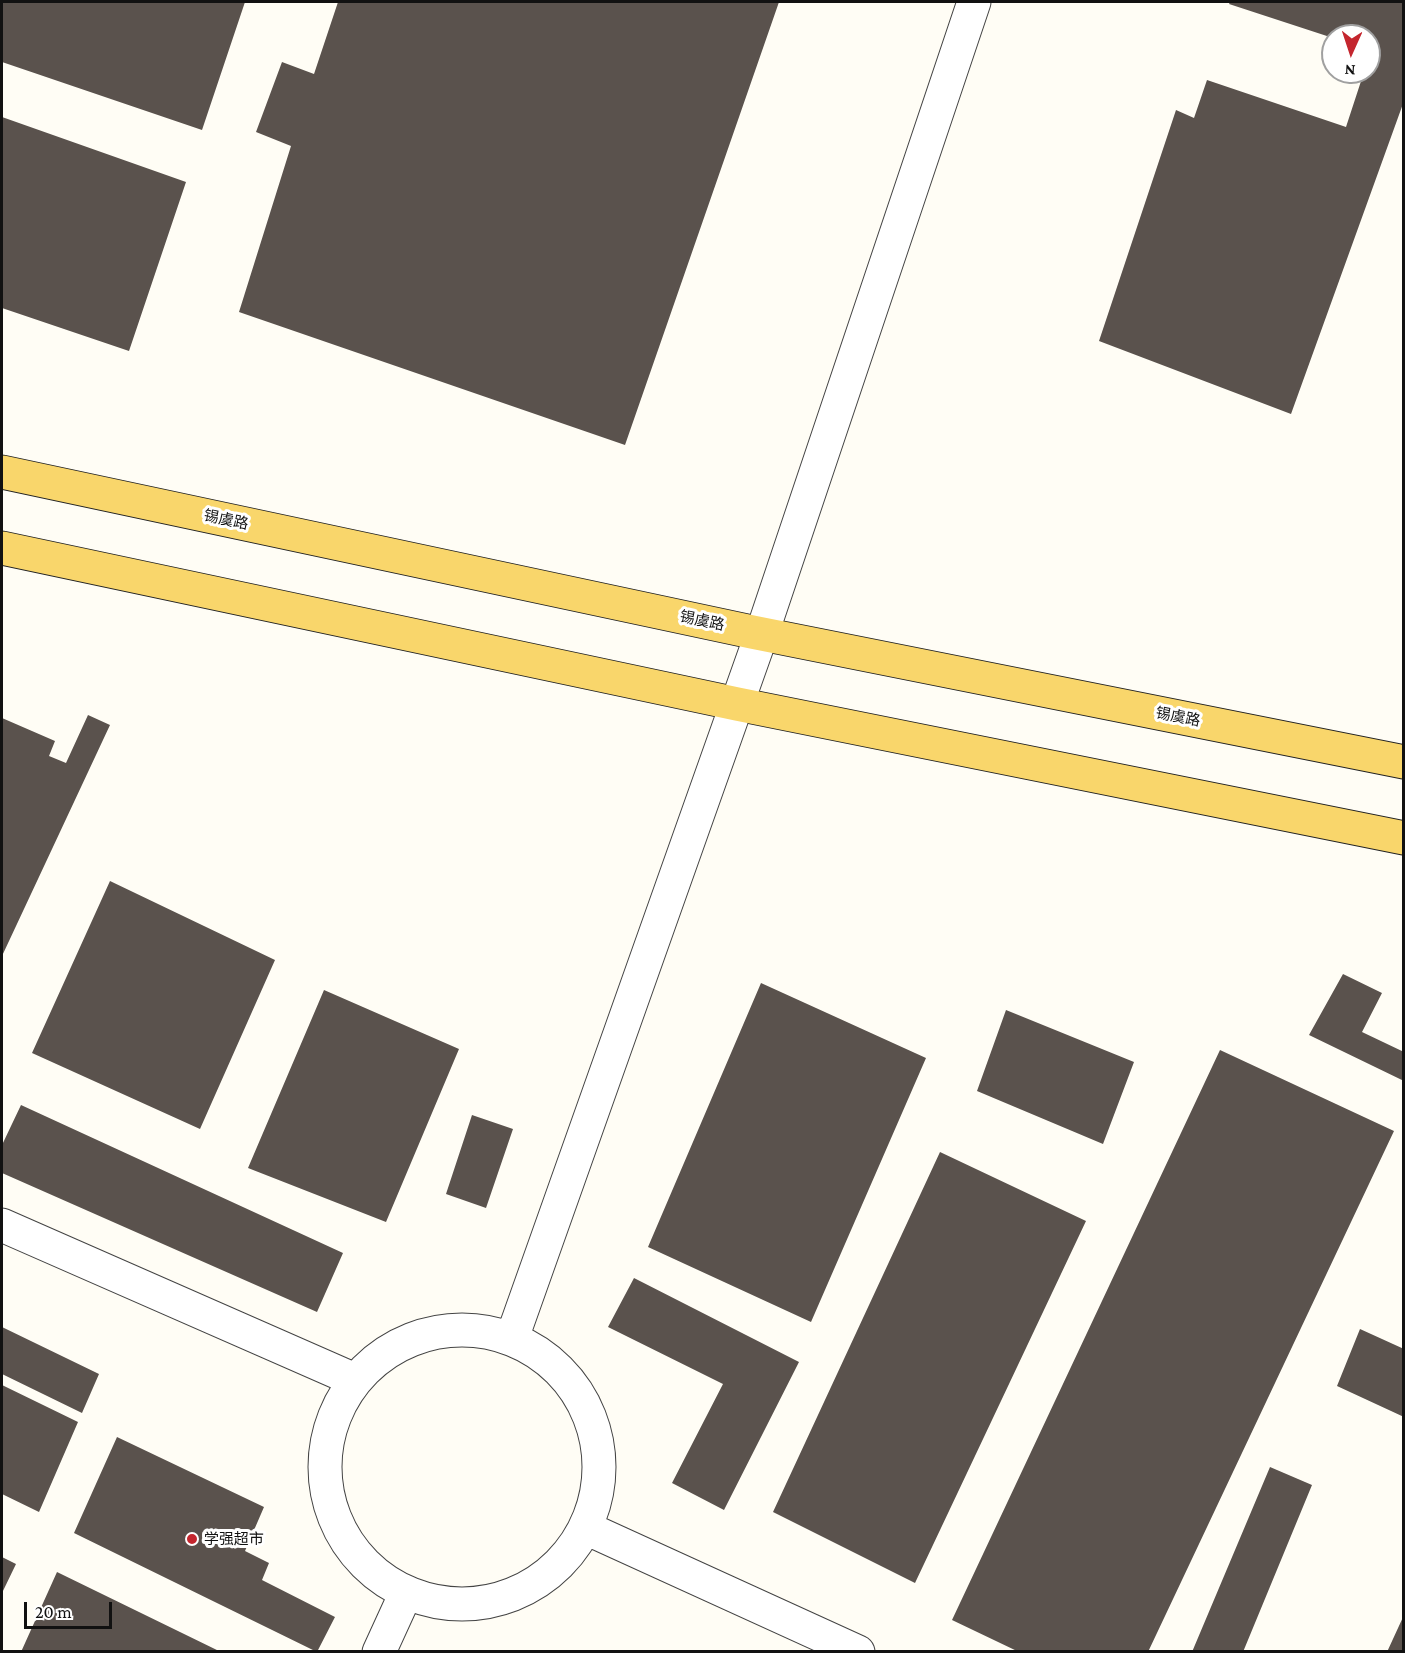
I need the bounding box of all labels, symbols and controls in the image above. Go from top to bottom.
north arrow [1321,24,1381,84]
text: N [1344,62,1356,79]
street label: 锡虞路 [202,507,250,533]
street label: 锡虞路 [678,608,726,634]
street label: 锡虞路 [1154,704,1202,730]
place label: 学强超市 [204,1530,264,1548]
marker: 学强超市 [185,1532,199,1546]
scale bar [27,1590,116,1628]
text: 20 m [35,1602,72,1622]

